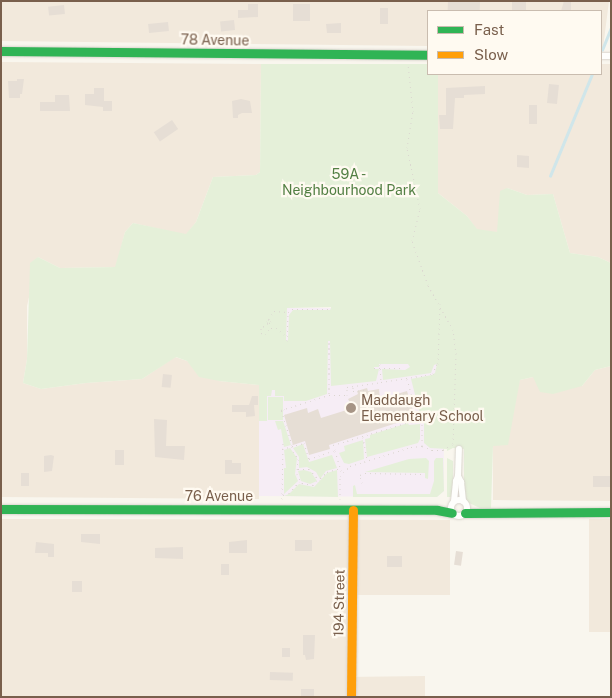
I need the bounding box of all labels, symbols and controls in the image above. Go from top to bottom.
legend [427,10,602,75]
text: Fast [474,21,504,38]
street label: 78 Avenue [181,31,249,49]
text: Slow [474,46,508,63]
park label: 59A - Neighbourhood Park [282,166,416,198]
place label: Maddaugh Elementary School [361,392,484,424]
marker: Maddaugh Elementary School [345,402,357,414]
street label: 76 Avenue [185,488,253,504]
street label: 194 Street [330,569,348,637]

